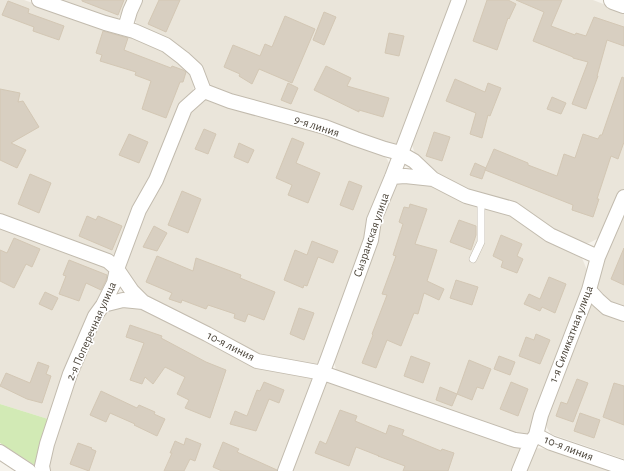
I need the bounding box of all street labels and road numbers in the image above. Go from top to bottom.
street label: 9-я линия [293,113,341,139]
street label: Сызранская улица [351,191,392,279]
street label: 2-я Поперечная улица [64,279,119,383]
street label: 1-я Силикатная улица [547,283,596,384]
street label: 10-я линия [205,329,257,363]
street label: 10-я линия [543,433,595,463]

